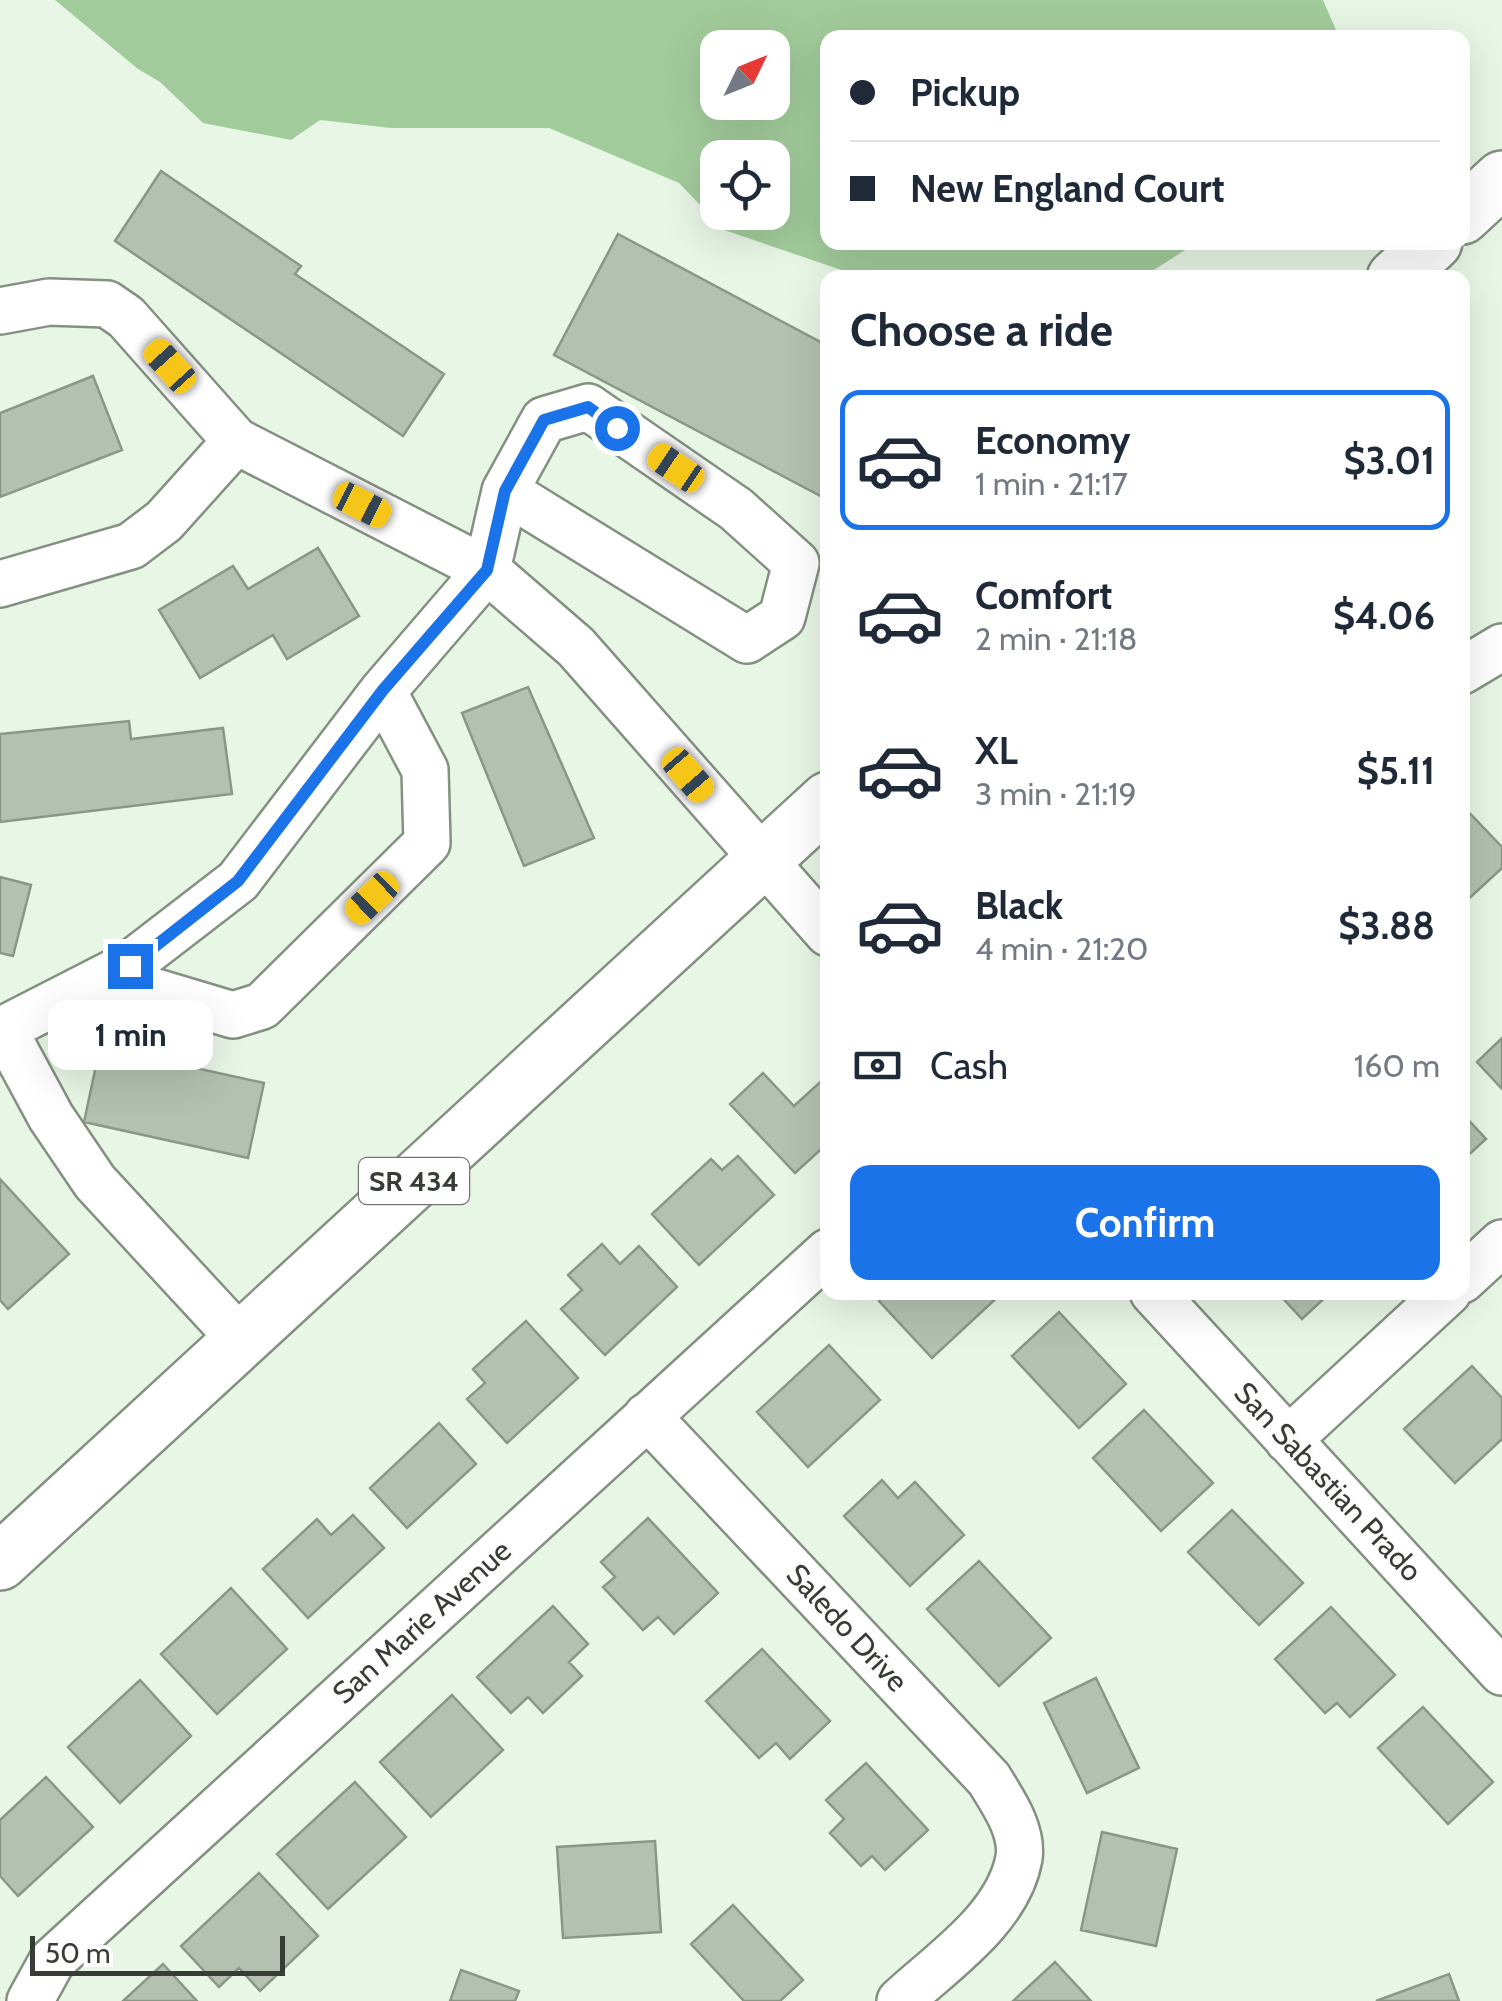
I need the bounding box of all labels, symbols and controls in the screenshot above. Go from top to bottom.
north arrow [700,30,790,120]
map controls [700,30,790,230]
text: Pickup [910,69,1020,116]
button: locate [700,140,790,230]
text: New England Court [910,165,1225,212]
text: Choose a ride [850,303,1113,357]
car [139,334,201,398]
route start [595,406,640,451]
icon: car [855,415,945,505]
text: Economy [975,417,1130,464]
text: $3.01 [1344,437,1435,484]
car [643,439,709,497]
text: 1 min · 21:17 [975,464,1128,503]
car [328,478,396,532]
icon: car [855,570,945,660]
text: Comfort [975,572,1112,619]
text: $4.06 [1333,592,1435,639]
text: 2 min · 21:18 [975,619,1137,658]
icon: car [855,725,945,815]
text: XL [975,727,1018,774]
car [657,743,719,807]
text: $5.11 [1357,747,1435,794]
text: 3 min · 21:19 [975,774,1137,813]
car [340,866,404,930]
icon: car [855,880,945,970]
text: Black [975,882,1063,929]
text: $3.88 [1338,902,1435,949]
text: 4 min · 21:20 [975,929,1148,968]
route end [108,944,153,989]
callout: 1 min [48,1001,212,1071]
text: 1 min [94,1015,167,1054]
icon: cash [850,1038,905,1093]
text: Cash [930,1042,1008,1089]
text: 160 m [1354,1046,1440,1085]
road number: SR 434 [359,1158,469,1204]
button: Confirm [850,1165,1440,1280]
street label: San Sabastian Prado [1227,1374,1430,1589]
street label: San Marie Avenue [325,1532,518,1711]
street label: Saledo Drive [779,1556,916,1699]
scale bar [30,1931,285,1976]
text: 50 m [45,1936,111,1970]

